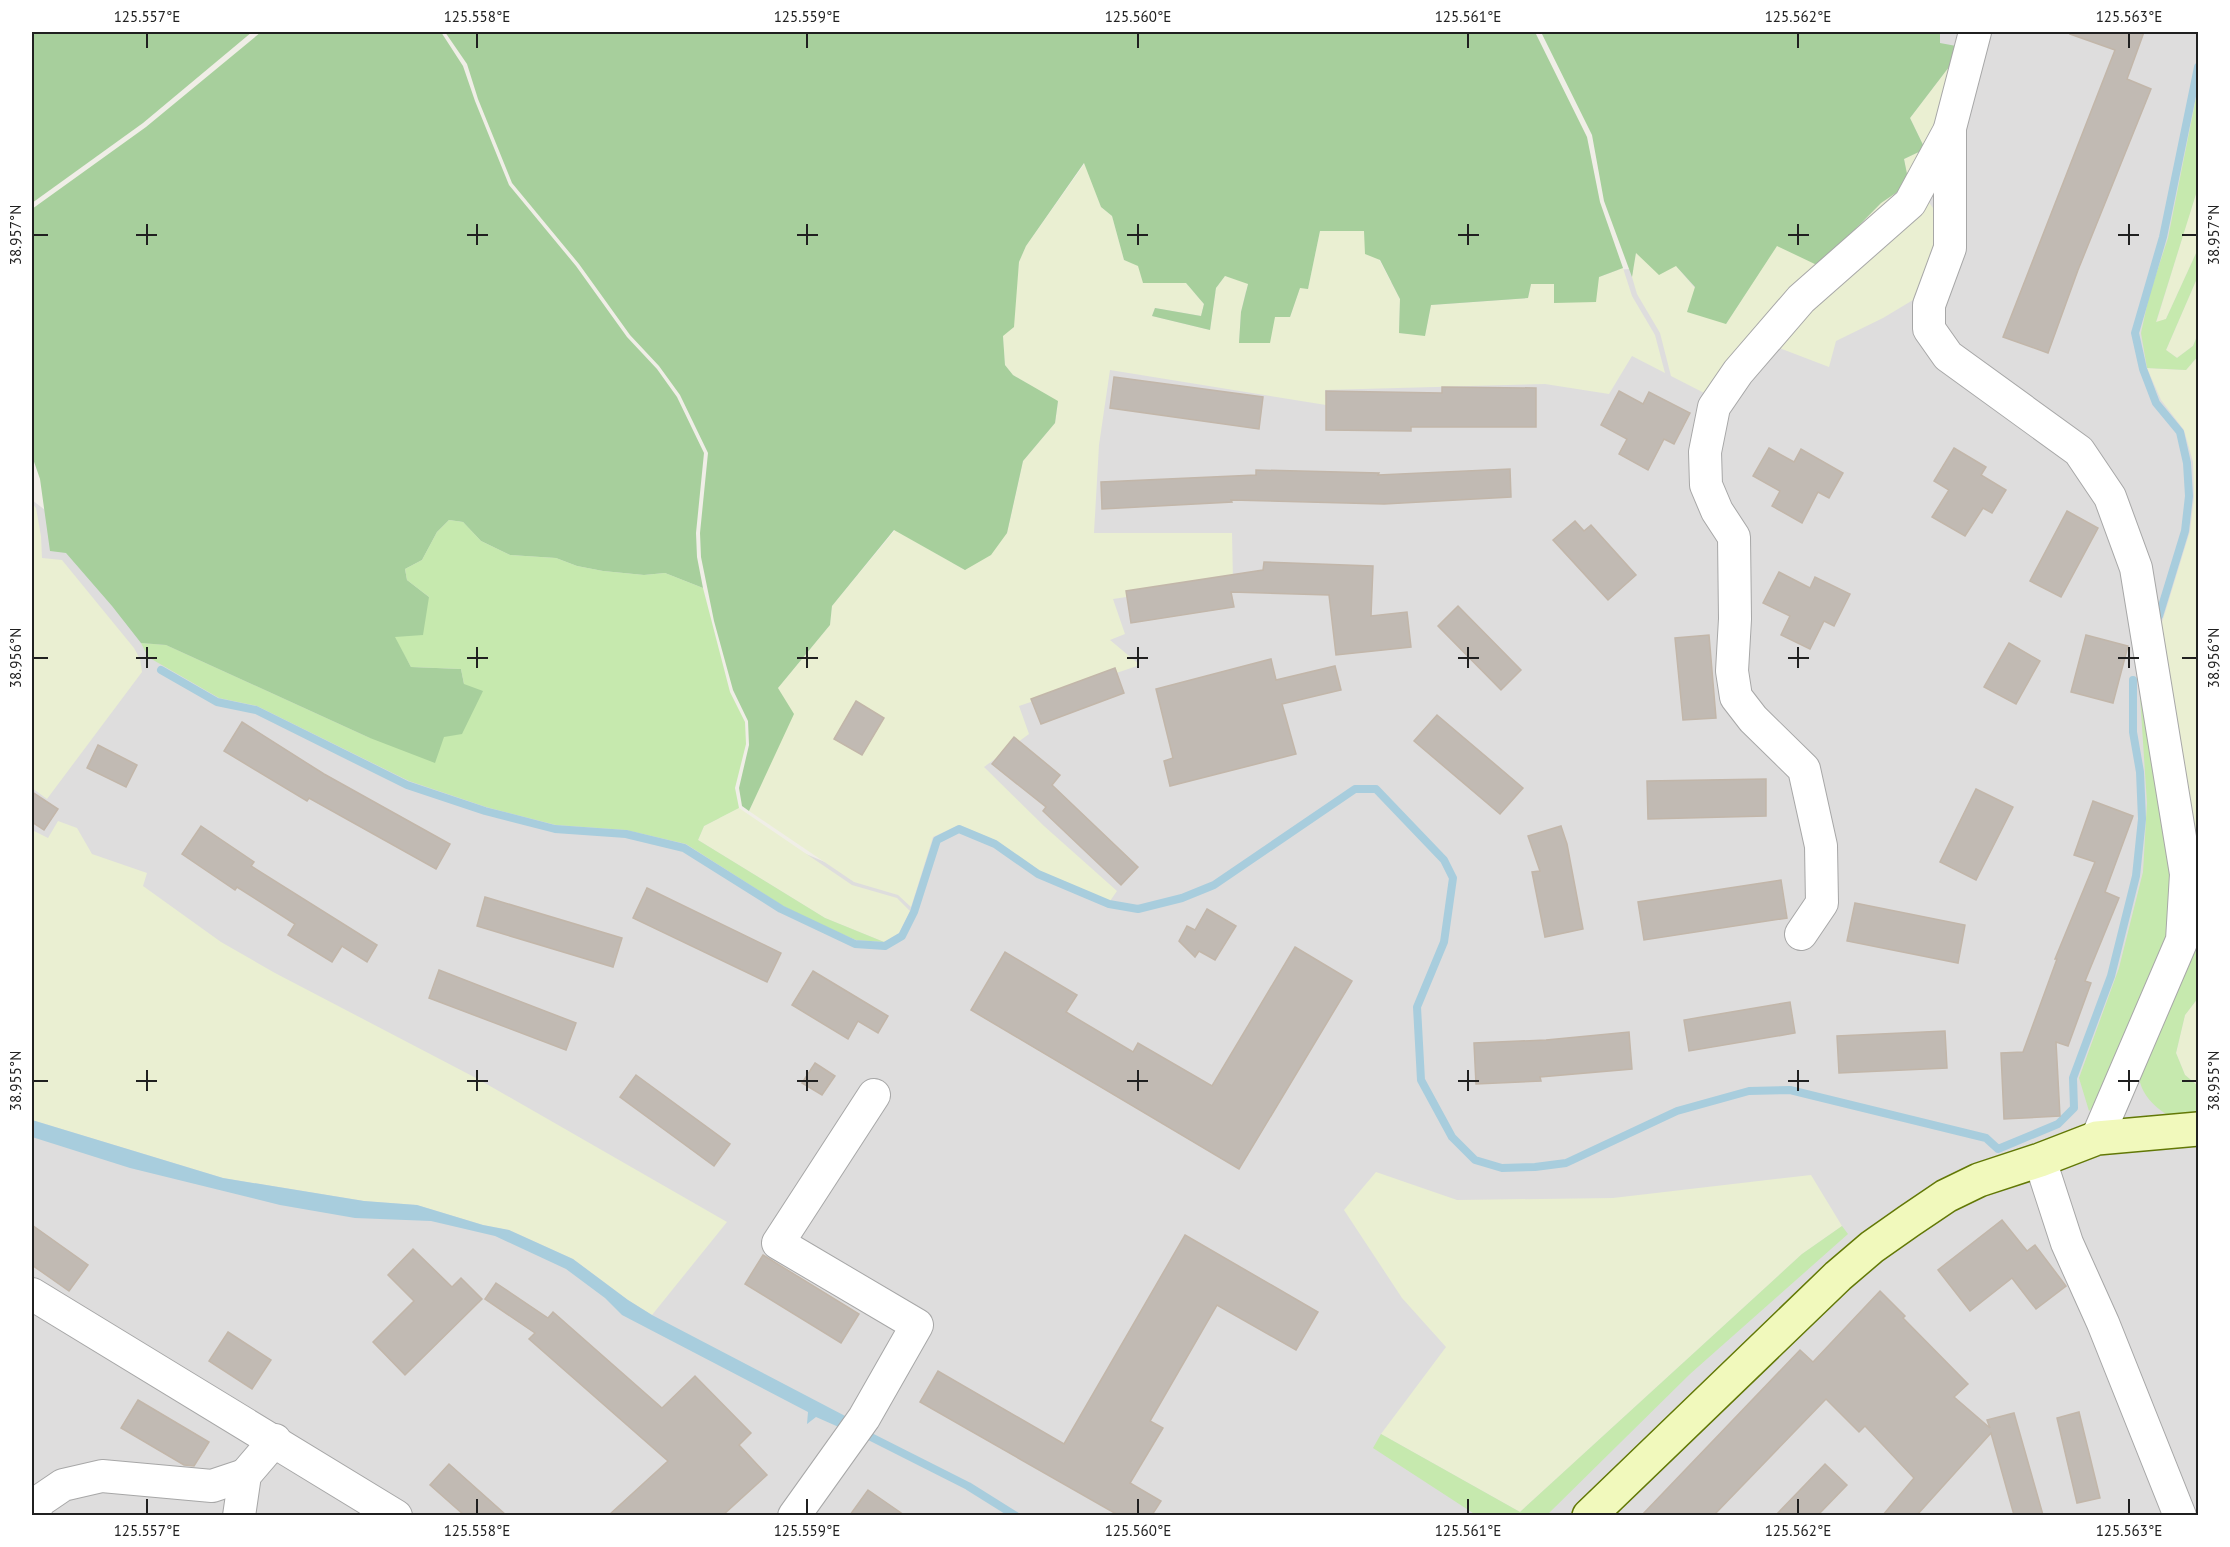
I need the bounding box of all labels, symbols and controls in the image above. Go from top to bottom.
text: 125.557°E [114,7,180,26]
text: 125.558°E [444,7,510,26]
text: 125.559°E [774,7,840,26]
text: 125.560°E [1105,7,1171,26]
text: 125.561°E [1435,7,1501,26]
text: 125.562°E [1765,7,1831,26]
text: 125.563°E [2096,7,2162,26]
text: 38.957°N [6,205,25,265]
text: 38.957°N [2204,205,2223,265]
text: 38.956°N [6,628,25,688]
text: 38.956°N [2204,628,2223,688]
text: 38.955°N [6,1051,25,1111]
text: 38.955°N [2204,1051,2223,1111]
text: 125.557°E [114,1521,180,1540]
text: 125.558°E [444,1521,510,1540]
text: 125.559°E [774,1521,840,1540]
text: 125.560°E [1105,1521,1171,1540]
text: 125.561°E [1435,1521,1501,1540]
text: 125.562°E [1765,1521,1831,1540]
text: 125.563°E [2096,1521,2162,1540]

